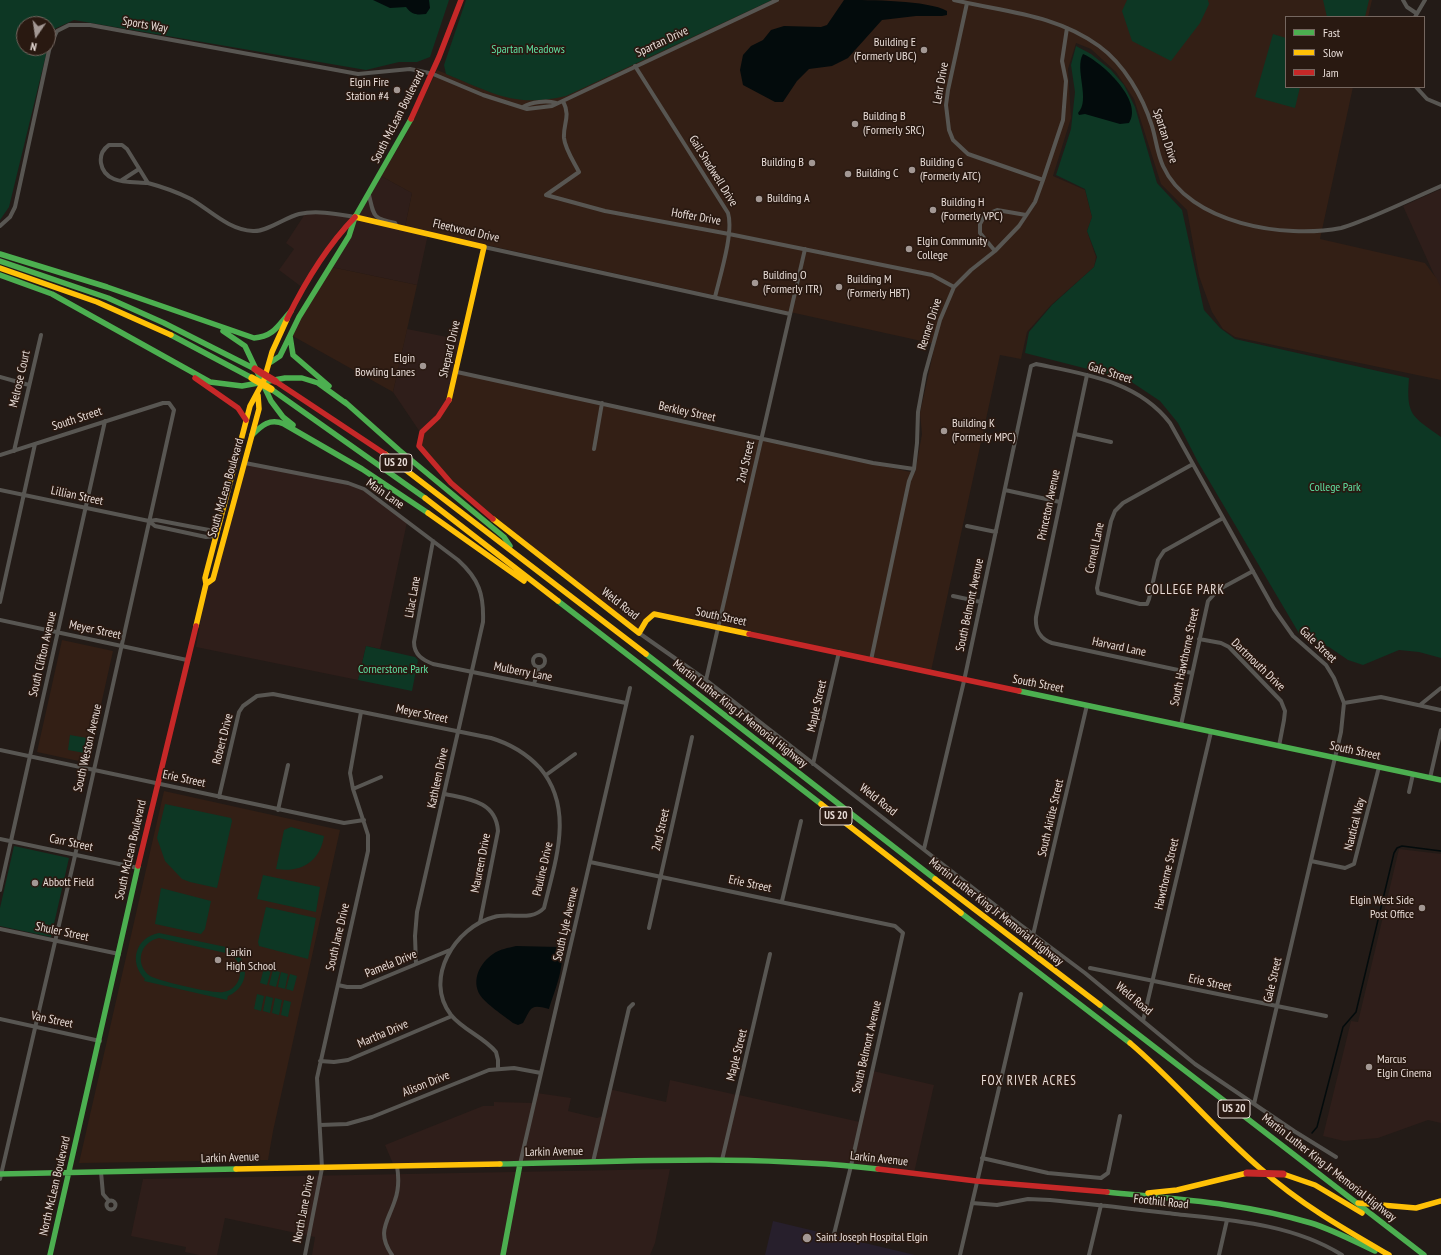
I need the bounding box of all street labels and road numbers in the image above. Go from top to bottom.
street label: Sports Way [121,14,169,36]
street label: Spartan Drive [633,24,691,60]
street label: Lehr Drive [930,61,952,105]
street label: South McLean Boulevard [368,68,428,166]
street label: Spartan Drive [1149,107,1181,165]
street label: Gail Shadwell Drive [685,133,741,209]
street label: Hoffer Drive [670,206,722,228]
street label: Fleetwood Drive [431,216,501,246]
street label: Renner Drive [915,296,945,352]
street label: Shepard Drive [436,319,464,379]
street label: Melrose Court [6,349,34,409]
street label: Gale Street [1086,359,1134,387]
street label: Berkley Street [657,399,717,425]
street label: South Street [50,404,104,434]
street label: South McLean Boulevard [205,437,247,539]
street label: 2nd Street [734,439,758,485]
road number: US 20 [380,454,412,472]
street label: Princeton Avenue [1034,468,1064,542]
street label: Main Lane [363,476,407,512]
street label: Lillian Street [49,483,105,509]
street label: Cornell Lane [1083,521,1107,575]
street label: South Belmont Avenue [953,557,987,653]
street label: Lilac Lane [402,575,424,619]
street label: Weld Road [598,585,642,623]
street label: South Street [694,605,748,629]
street label: South Hawthorne Street [1168,607,1202,707]
street label: South Clifton Avenue [26,610,60,698]
street label: Meyer Street [68,617,122,643]
street label: Gale Street [1297,624,1339,666]
street label: Harvard Lane [1091,634,1147,660]
street label: Dartmouth Drive [1228,636,1288,694]
street label: Martin Luther King Jr Memorial Highway [670,657,810,771]
street label: Mulberry Lane [493,659,553,685]
street label: South Street [1011,672,1065,696]
street label: Maple Street [804,679,830,733]
street label: Meyer Street [395,701,449,727]
street label: South Weston Avenue [71,703,105,793]
street label: Robert Drive [210,712,236,766]
street label: South Street [1328,739,1382,763]
street label: Kathleen Drive [425,747,451,809]
street label: Erie Street [161,767,207,791]
street label: South Airlite Street [1035,778,1067,858]
street label: Weld Road [856,781,900,819]
street label: Nautical Way [1342,796,1368,852]
street label: South McLean Boulevard [112,799,150,901]
street label: 2nd Street [649,807,673,853]
road number: US 20 [820,807,852,825]
street label: Carr Street [48,831,94,855]
street label: Maureen Drive [468,832,494,894]
street label: Hawthorne Street [1152,837,1182,911]
street label: Pauline Drive [530,841,556,897]
street label: Martin Luther King Jr Memorial Highway [926,855,1066,969]
street label: Erie Street [727,872,773,896]
street label: South Lyle Avenue [550,885,582,963]
street label: South Jane Drive [323,902,353,972]
street label: Shuler Street [34,919,90,945]
street label: Pamela Drive [363,947,419,981]
street label: Gale Street [1261,956,1285,1004]
street label: Erie Street [1187,971,1233,995]
street label: Weld Road [1113,979,1155,1019]
street label: South Belmont Avenue [849,999,885,1095]
street label: Van Street [30,1009,74,1031]
street label: Martha Drive [355,1017,411,1051]
street label: Maple Street [724,1028,750,1082]
street label: Alison Drive [400,1068,452,1100]
road number: US 20 [1218,1100,1250,1118]
street label: Martin Luther King Jr Memorial Highway [1259,1111,1399,1225]
street label: North McLean Boulevard [37,1135,73,1237]
street label: Larkin Avenue [525,1144,583,1160]
street label: Larkin Avenue [849,1149,909,1169]
street label: Larkin Avenue [201,1150,259,1166]
street label: North Jane Drive [290,1174,318,1244]
street label: Foothill Road [1133,1192,1189,1212]

